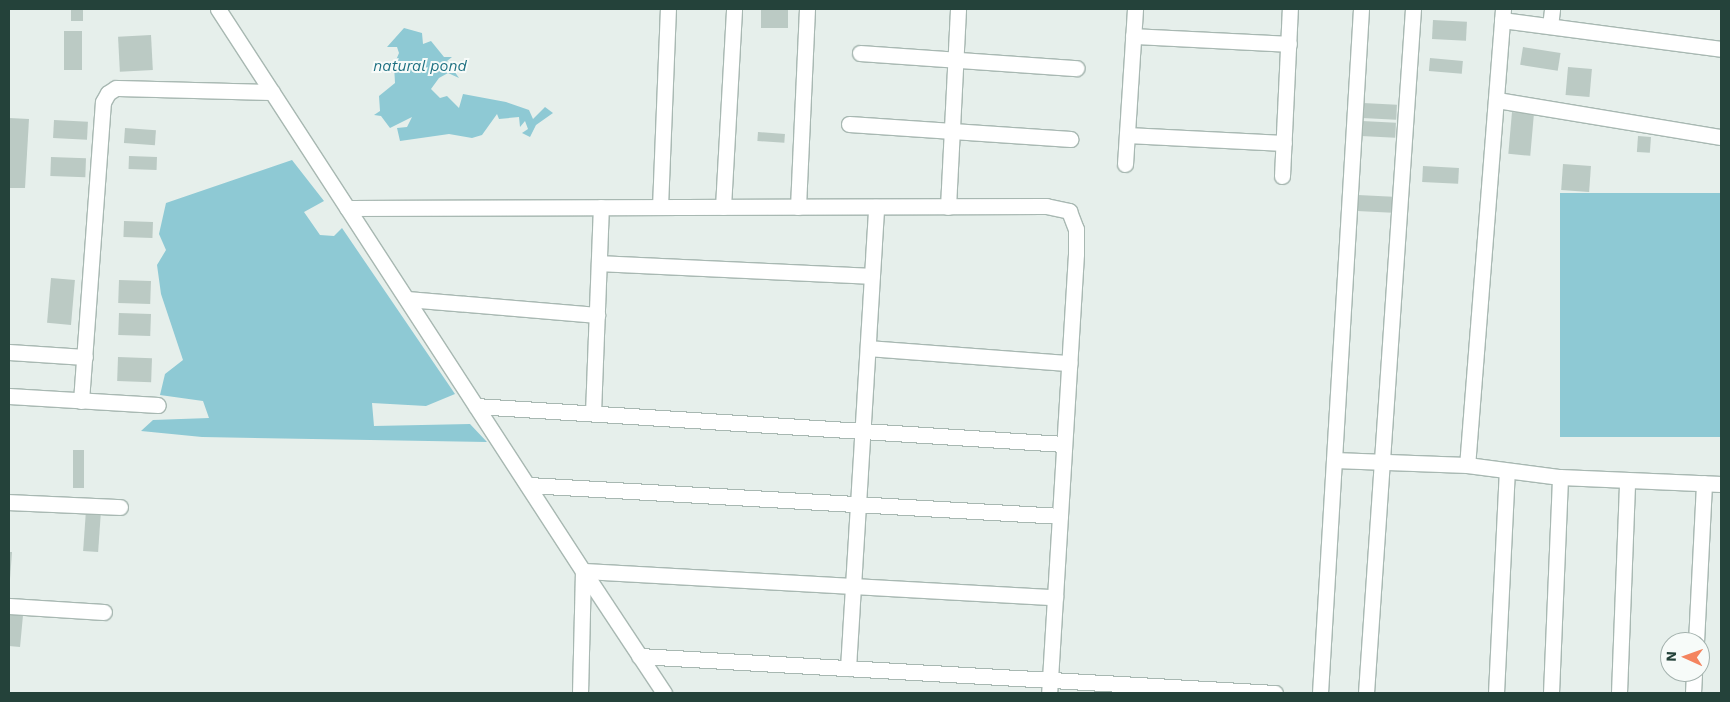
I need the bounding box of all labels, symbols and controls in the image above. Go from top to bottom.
water label: natural pond [373,58,467,76]
north arrow [1660,632,1710,682]
text: N [1663,651,1679,662]

